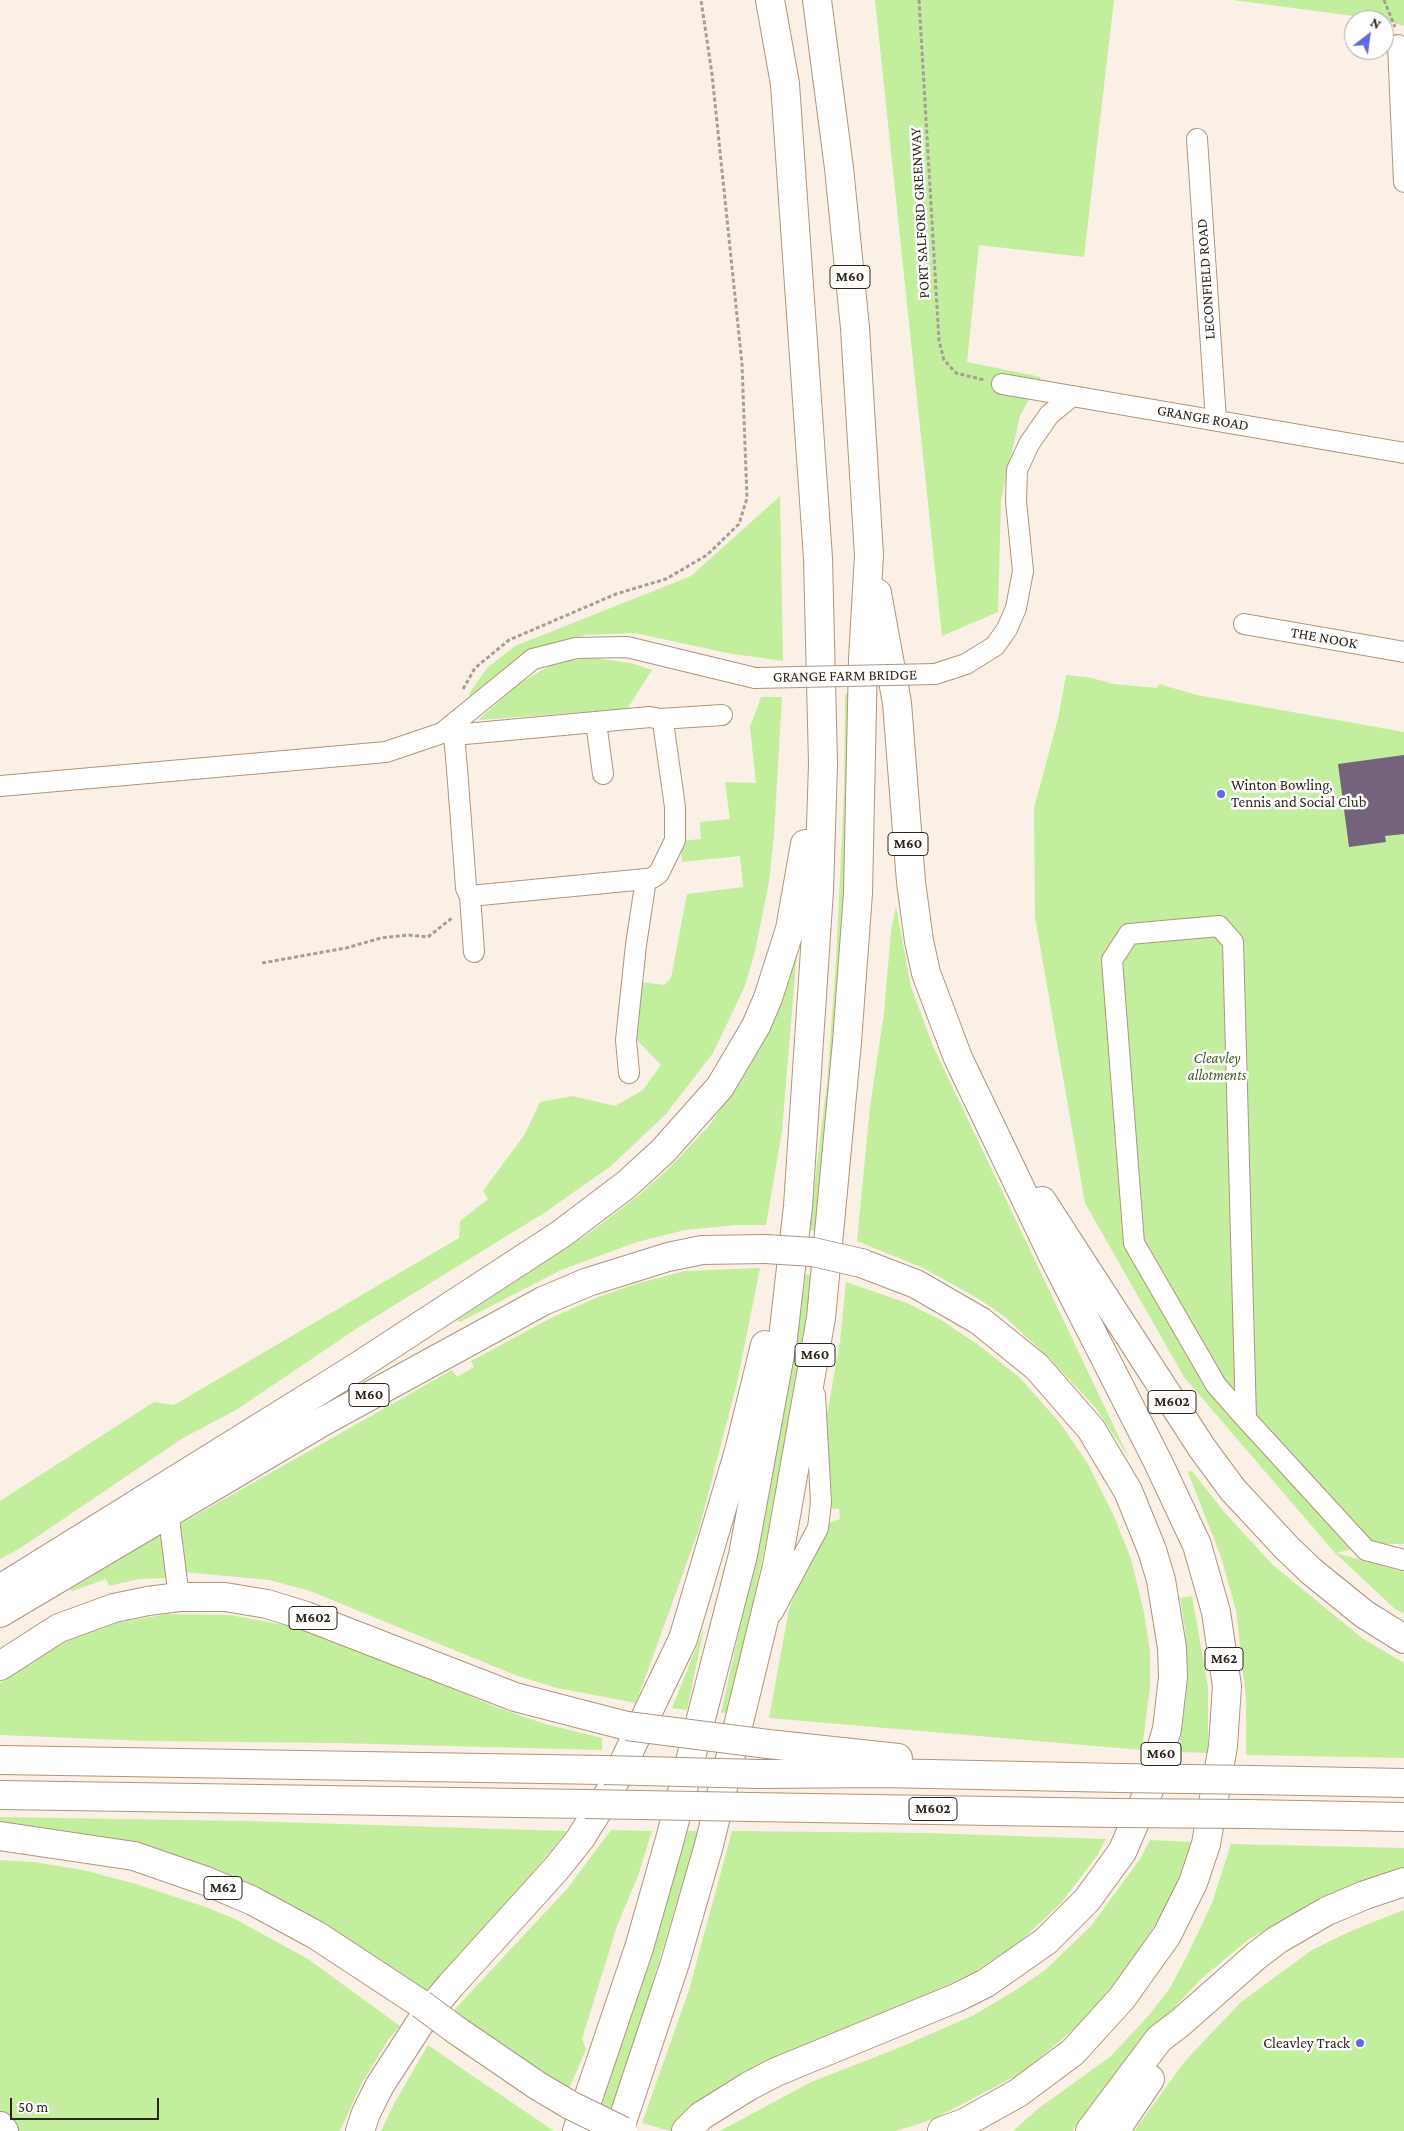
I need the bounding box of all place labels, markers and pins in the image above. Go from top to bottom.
place label: Winton Bowling, Tennis and Social Club [1231,776,1366,811]
marker: Winton Bowling, Tennis and Social Club [1215,788,1227,800]
place label: Cleavley Track [1263,2034,1350,2052]
marker: Cleavley Track [1354,2037,1366,2049]

